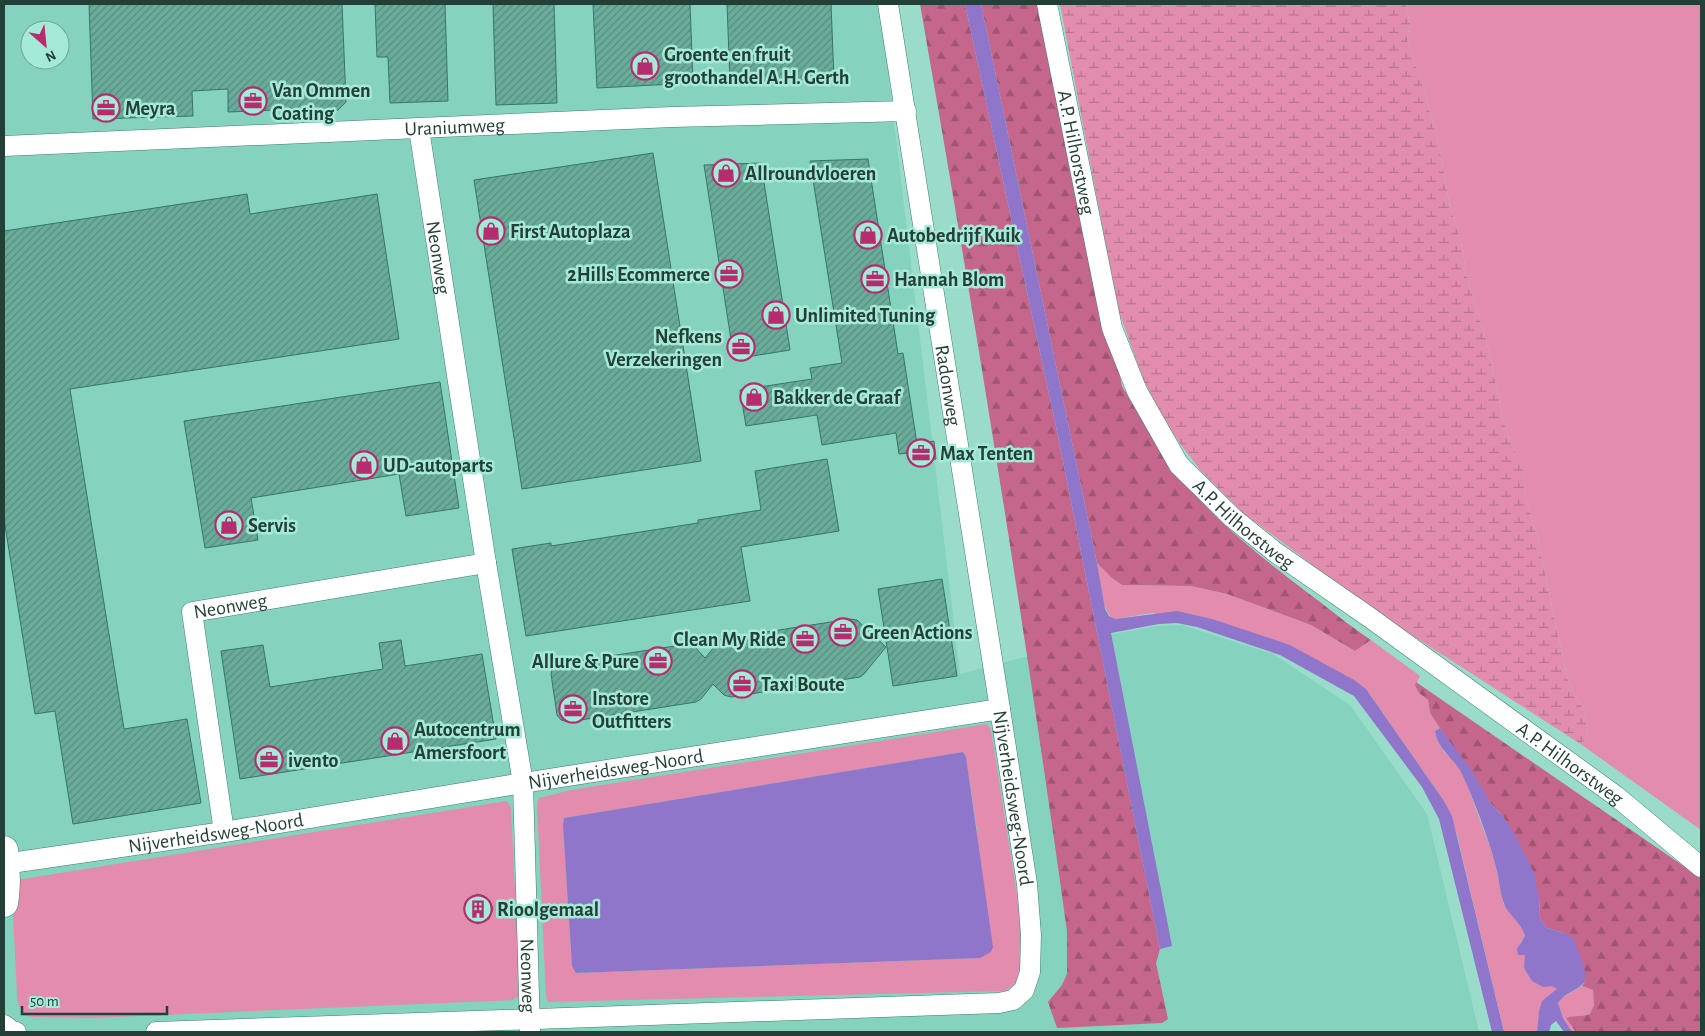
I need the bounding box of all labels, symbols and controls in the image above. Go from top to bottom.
north arrow [20,20,70,70]
place label: Groente en fruit groothandel A.H. Gerth [664,45,850,88]
text: N [43,47,58,64]
shop icon: Groente en fruit groothandel A.H. Gerth [630,51,660,81]
place label: Van Ommen Coating [272,81,371,124]
office icon: Van Ommen Coating [238,86,268,116]
street label: A.P. Hilhorstweg [1053,88,1098,217]
office icon: Meyra [91,93,121,123]
place label: Meyra [125,99,176,119]
street label: Uraniumweg [404,115,505,140]
shop icon: Allroundvloeren [711,158,741,188]
place label: Allroundvloeren [745,164,876,184]
shop icon: First Autoplaza [476,216,506,246]
street label: Neonweg [422,220,453,296]
shop icon: Autobedrijf Kuik [853,220,883,250]
place label: First Autoplaza [510,222,631,242]
place label: Autobedrijf Kuik [887,226,1020,246]
office icon: 2Hills Ecommerce [714,259,744,289]
office icon: Hannah Blom [860,264,890,294]
place label: 2Hills Ecommerce [567,265,710,285]
place label: Hannah Blom [894,270,1004,290]
shop icon: Unlimited Tuning [761,300,791,330]
place label: Unlimited Tuning [795,306,936,326]
place label: Nefkens Verzekeringen [605,327,722,370]
office icon: Nefkens Verzekeringen [726,332,756,362]
street label: Radonweg [931,343,964,428]
shop icon: Bakker de Graaf [739,382,769,412]
place label: Bakker de Graaf [773,388,901,408]
office icon: Max Tenten [906,438,936,468]
place label: Max Tenten [940,444,1033,464]
shop icon: UD-autoparts [349,450,379,480]
place label: UD-autoparts [383,456,493,476]
street label: A.P. Hilhorstweg [1189,476,1298,573]
shop icon: Servis [214,510,244,540]
place label: Servis [248,516,296,536]
street label: Neonweg [192,591,269,623]
office icon: Green Actions [828,617,858,647]
place label: Green Actions [862,623,973,643]
office icon: Clean My Ride [790,624,820,654]
place label: Clean My Ride [673,630,786,650]
office icon: Allure & Pure [643,646,673,676]
place label: Allure & Pure [532,652,639,672]
office icon: Taxi Boute [727,669,757,699]
place label: Taxi Boute [761,675,845,695]
place label: Instore Outfitters [592,689,672,732]
office icon: Instore Outfitters [558,694,588,724]
street label: Nijverheidsweg-Noord [989,709,1036,887]
street label: A.P. Hilhorstweg [1513,719,1627,809]
place label: Autocentrum Amersfoort [414,720,521,763]
shop icon: Autocentrum Amersfoort [380,726,410,756]
office icon: ivento [254,745,284,775]
street label: Nijverheidsweg-Noord [527,746,705,793]
place label: ivento [288,751,339,771]
street label: Nijverheidsweg-Noord [127,810,305,857]
building icon: Rioolgemaal [463,894,493,924]
place label: Rioolgemaal [497,900,599,920]
street label: Neonweg [516,938,538,1013]
scale bar [22,984,168,1016]
text: 50 m [30,994,59,1009]

